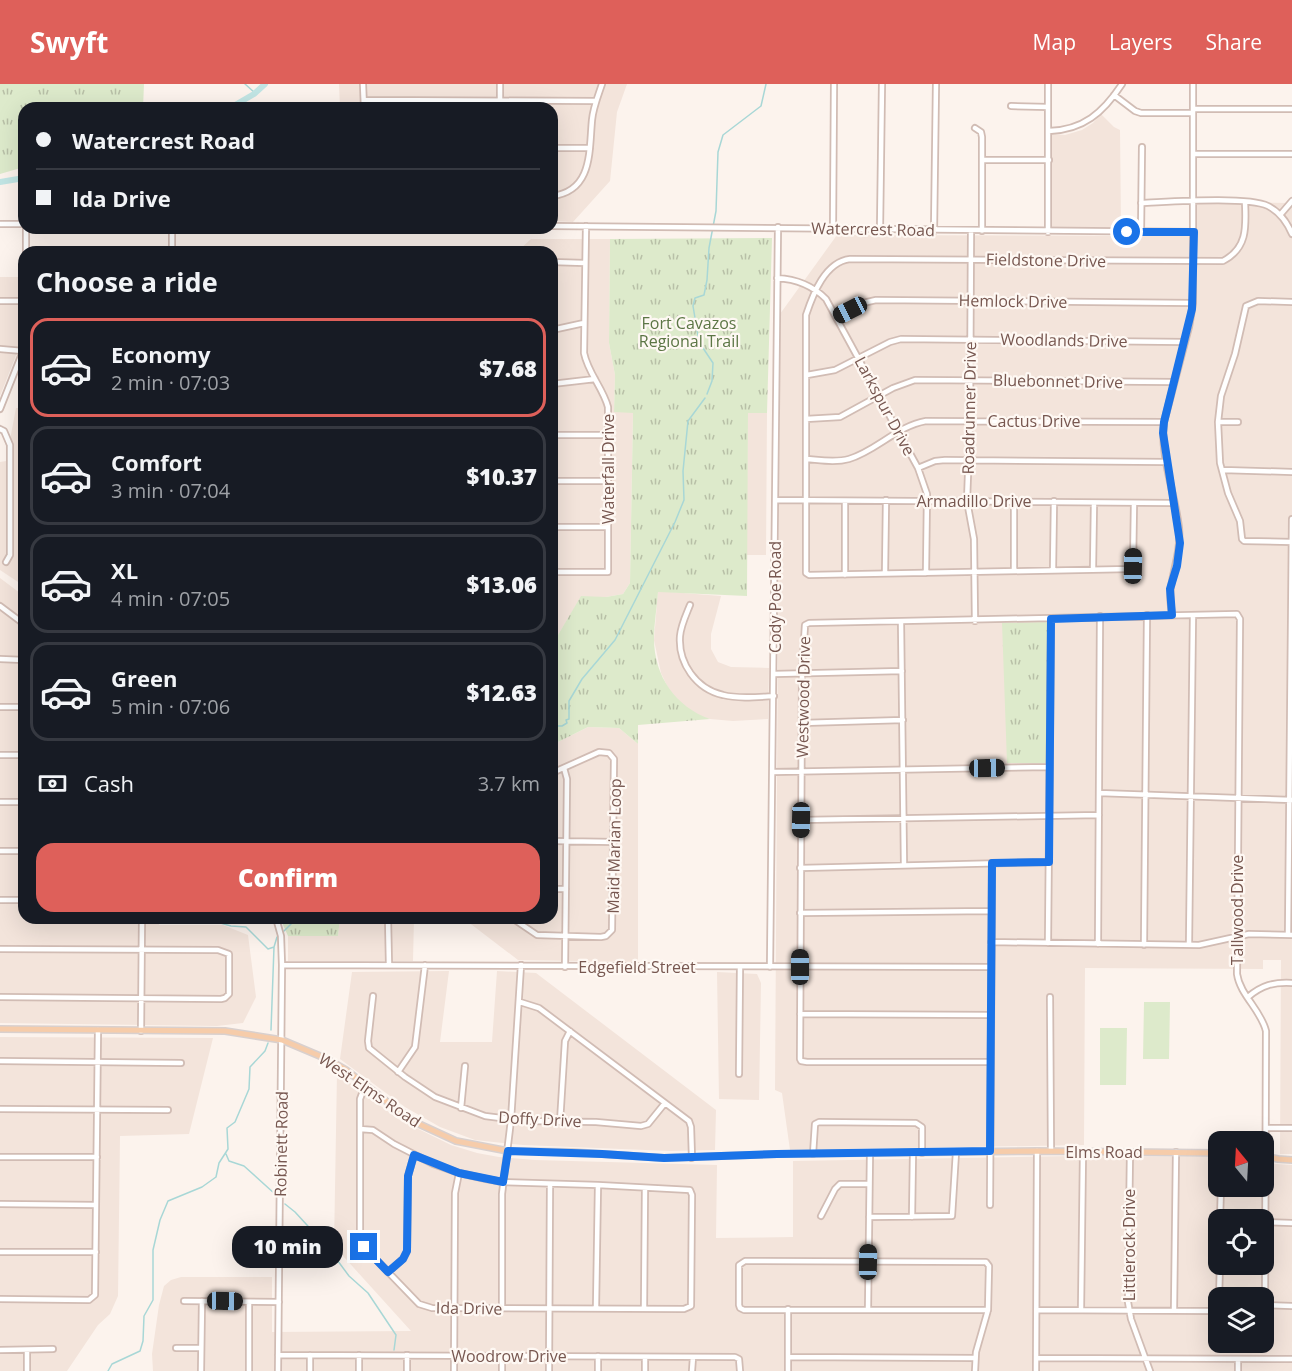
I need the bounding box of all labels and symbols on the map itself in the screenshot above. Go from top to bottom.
street label: Watercrest Road [811,217,935,241]
route start [1113,218,1140,245]
street label: Fieldstone Drive [986,248,1106,272]
street label: Hemlock Drive [958,289,1068,313]
car [830,294,870,326]
park label: Fort Cavazos Regional Trail [639,312,739,352]
street label: Woodlands Drive [1000,328,1128,352]
street label: Roadrunner Drive [957,341,981,475]
street label: Larkspur Drive [850,353,920,459]
street label: Bluebonnet Drive [993,369,1123,393]
street label: Cactus Drive [987,410,1081,432]
street label: Waterfall Drive [597,414,619,524]
street label: Armadillo Drive [916,490,1032,512]
street label: Cody Poe Road [764,541,786,653]
car [1124,548,1142,584]
street label: Westwood Drive [791,636,815,758]
car [969,759,1005,777]
street label: Maid Marian Loop [602,778,626,914]
car [792,802,810,838]
street label: Tallwood Drive [1226,855,1248,965]
car [791,949,809,985]
street label: Edgefield Street [578,956,696,978]
street label: West Elms Road [315,1048,425,1132]
street label: Robinett Road [269,1091,293,1197]
street label: Doffy Drive [498,1106,582,1132]
north arrow [1208,1131,1274,1197]
street label: Elms Road [1065,1141,1143,1163]
street label: Littlerock Drive [1118,1189,1140,1301]
callout: 10 min [232,1226,343,1268]
route end [350,1233,377,1260]
car [859,1244,877,1280]
car [207,1292,243,1310]
street label: Ida Drive [436,1296,502,1320]
street label: Woodrow Drive [451,1345,567,1367]

